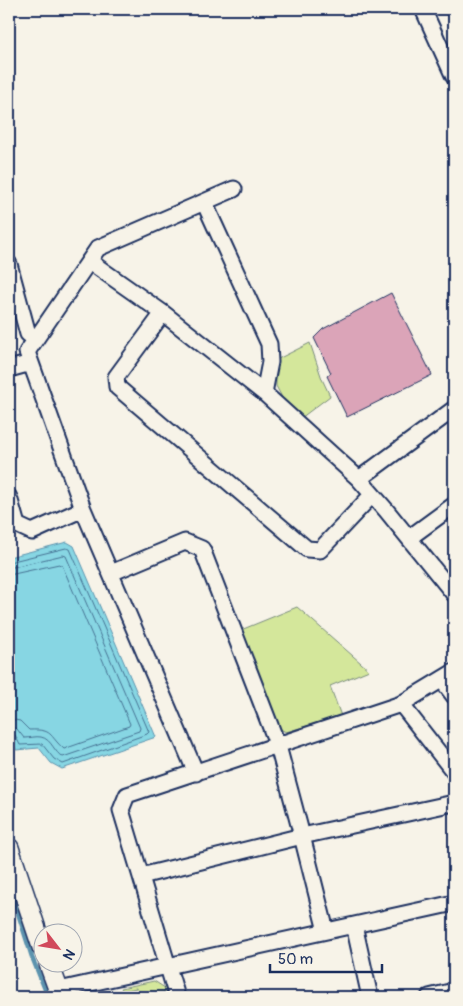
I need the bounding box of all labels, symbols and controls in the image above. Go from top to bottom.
north arrow [32,924,82,974]
scale bar [270,941,383,973]
text: N [59,946,78,963]
text: 50 m [278,950,313,969]

